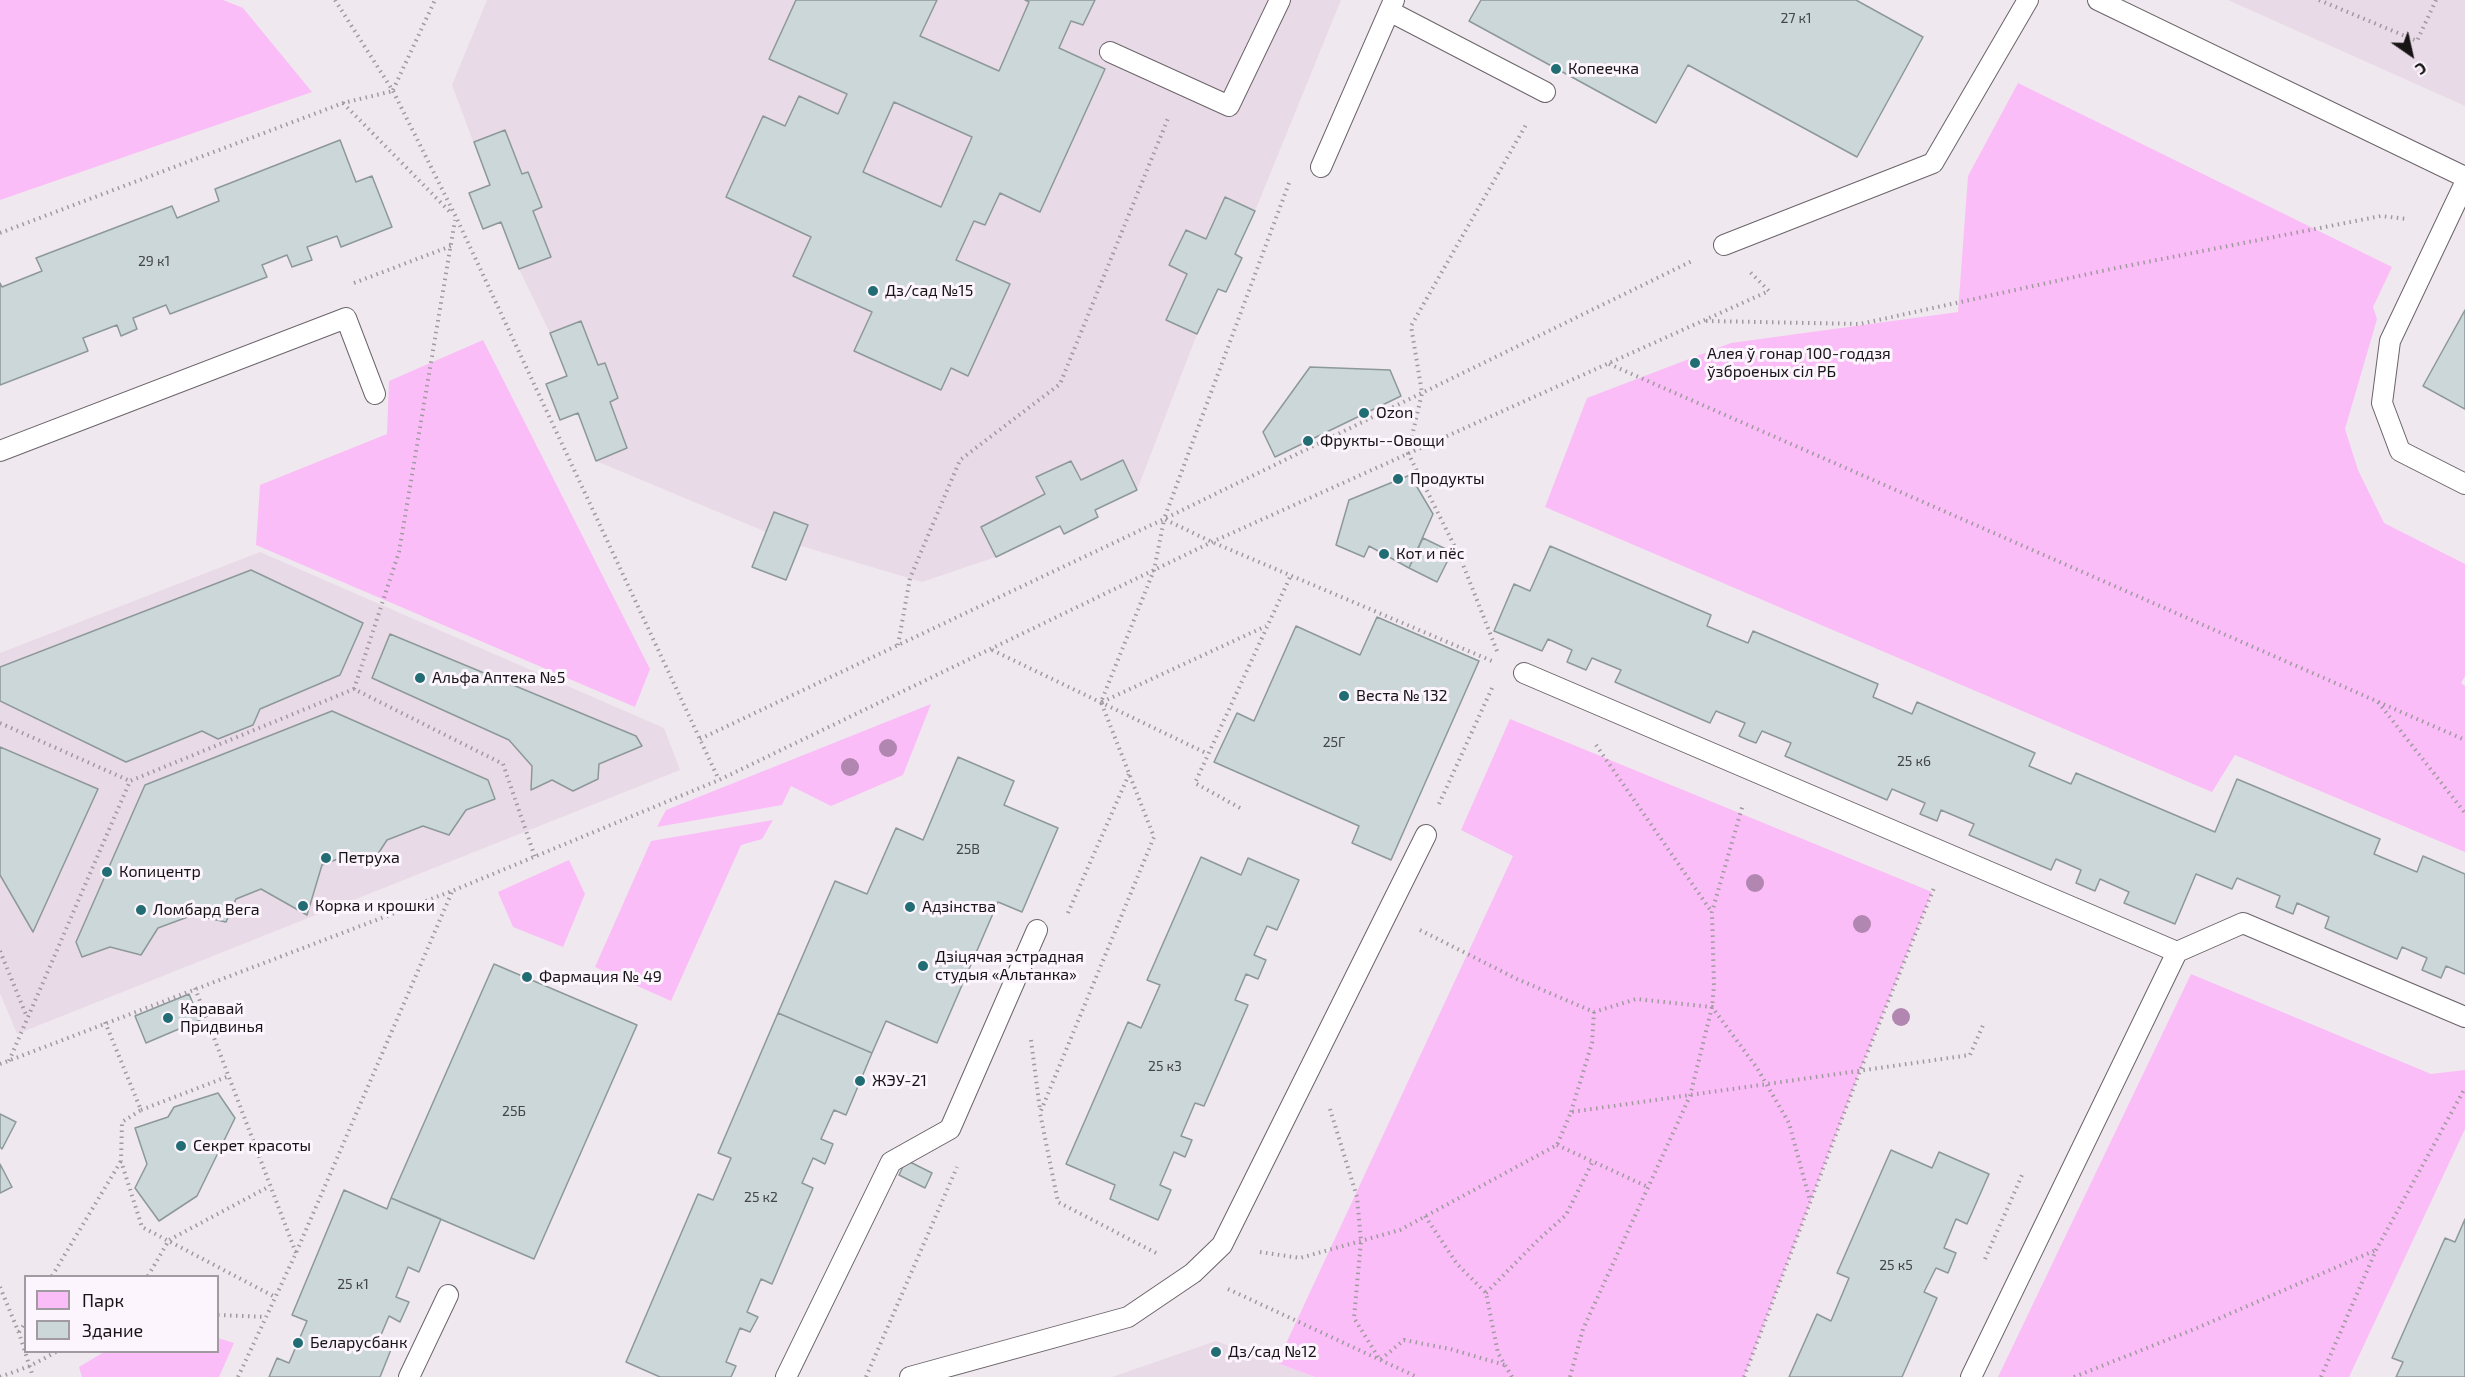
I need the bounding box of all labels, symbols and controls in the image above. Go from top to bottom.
house number: 27 к1 [1780,10,1812,26]
north arrow [2381,24,2441,84]
place label: Копеечка [1568,59,1639,79]
text: С [2412,59,2431,80]
marker: Копеечка [1549,62,1563,76]
house number: 29 к1 [138,253,170,269]
place label: Дз/сад №15 [885,281,973,301]
marker: Дз/сад №15 [866,284,880,298]
place label: Алея ў гонар 100-годдзя ўзброеных сіл РБ [1707,344,1891,382]
marker: Алея ў гонар 100-годдзя ўзброеных сіл РБ [1688,356,1702,370]
place label: Ozon [1376,403,1413,423]
marker: Ozon [1357,406,1371,420]
place label: Фрукты--Овощи [1320,431,1445,451]
marker: Фрукты--Овощи [1301,434,1315,448]
place label: Продукты [1410,469,1485,489]
marker: Продукты [1391,472,1405,486]
place label: Кот и пёс [1396,544,1465,564]
marker: Кот и пёс [1377,547,1391,561]
place label: Альфа Аптека №5 [432,668,565,688]
marker: Альфа Аптека №5 [413,671,427,685]
place label: Веста № 132 [1356,686,1448,706]
marker: Веста № 132 [1337,689,1351,703]
house number: 25Г [1323,734,1345,750]
house number: 25 к6 [1897,753,1931,769]
house number: 25В [956,841,980,857]
place label: Петруха [338,848,400,868]
marker: Петруха [319,851,333,865]
place label: Копицентр [119,862,201,882]
marker: Копицентр [100,865,114,879]
place label: Корка и крошки [315,896,435,916]
place label: Адзінства [922,897,996,917]
marker: Корка и крошки [296,899,310,913]
place label: Ломбард Вега [153,900,260,920]
marker: Адзінства [903,900,917,914]
marker: Ломбард Вега [134,903,148,917]
place label: Дзіцячая эстрадная студыя «Альтанка» [935,947,1084,985]
marker: Дзіцячая эстрадная студыя «Альтанка» [916,959,930,973]
place label: Фармация № 49 [539,967,662,987]
marker: Фармация № 49 [520,970,534,984]
place label: Каравай Придвинья [180,999,263,1037]
marker: Каравай Придвинья [161,1011,175,1025]
house number: 25 к3 [1148,1058,1182,1074]
place label: ЖЭУ-21 [872,1071,927,1091]
marker: ЖЭУ-21 [853,1074,867,1088]
house number: 25Б [502,1103,526,1119]
place label: Секрет красоты [193,1136,311,1156]
marker: Секрет красоты [174,1139,188,1153]
house number: 25 к2 [744,1189,778,1205]
house number: 25 к5 [1879,1257,1913,1273]
legend [24,1275,219,1353]
house number: 25 к1 [337,1276,369,1292]
text: Парк [82,1289,124,1311]
text: Здание [82,1319,143,1341]
place label: Беларусбанк [310,1333,407,1353]
marker: Беларусбанк [291,1336,305,1350]
place label: Дз/сад №12 [1228,1342,1317,1362]
marker: Дз/сад №12 [1209,1345,1223,1359]

